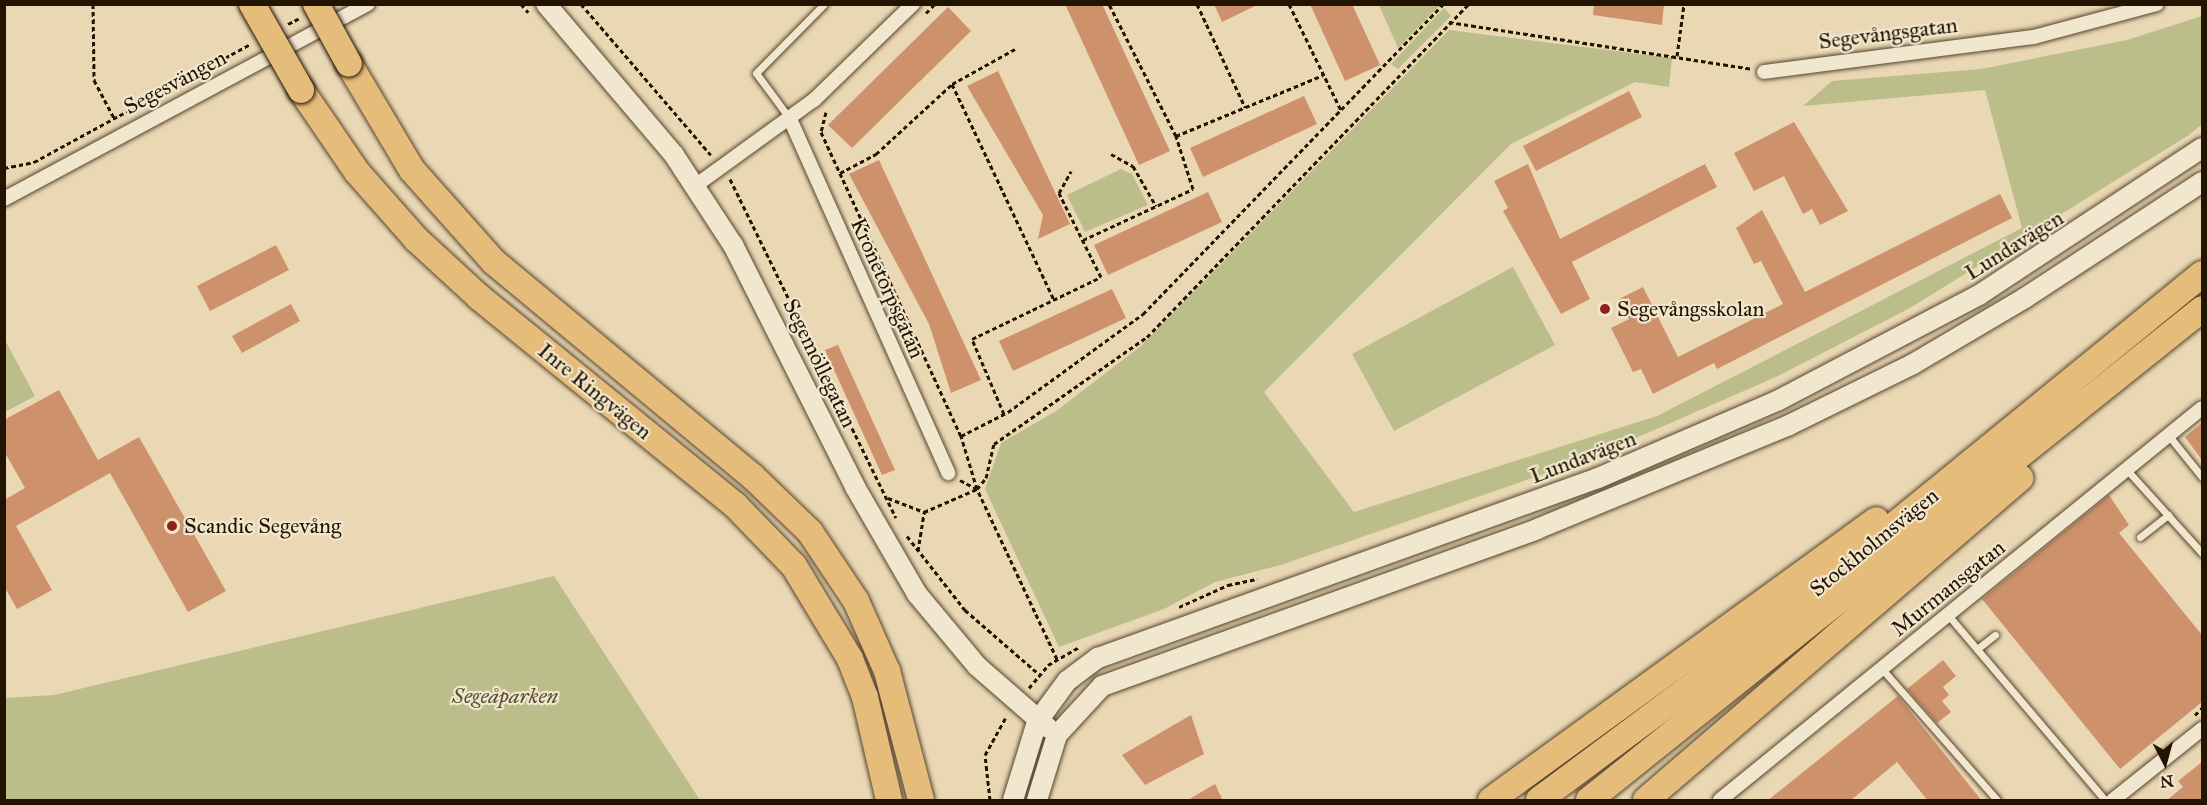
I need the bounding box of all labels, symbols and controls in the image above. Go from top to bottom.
street label: Segevångsgatan [1817,11,1959,55]
street label: Segesvängen [119,44,231,120]
street label: Lundavägen [1960,204,2068,286]
street label: Kronetorpsgatan [845,214,931,362]
street label: Segemöllegatan [777,294,863,432]
place label: Segevångsskolan [1617,296,1764,322]
marker: Segevångsskolan [1598,302,1612,316]
street label: Inre Ringvägen [533,337,657,445]
street label: Lundavägen [1526,425,1640,489]
street label: Stockholmsvägen [1804,482,1944,602]
place label: Scandic Segevång [184,513,341,539]
marker: Scandic Segevång [165,519,179,533]
street label: Murmansgatan [1886,534,2010,642]
park label: Segeåparken [452,683,558,709]
north arrow [2135,733,2195,793]
text: N [2159,771,2175,792]

